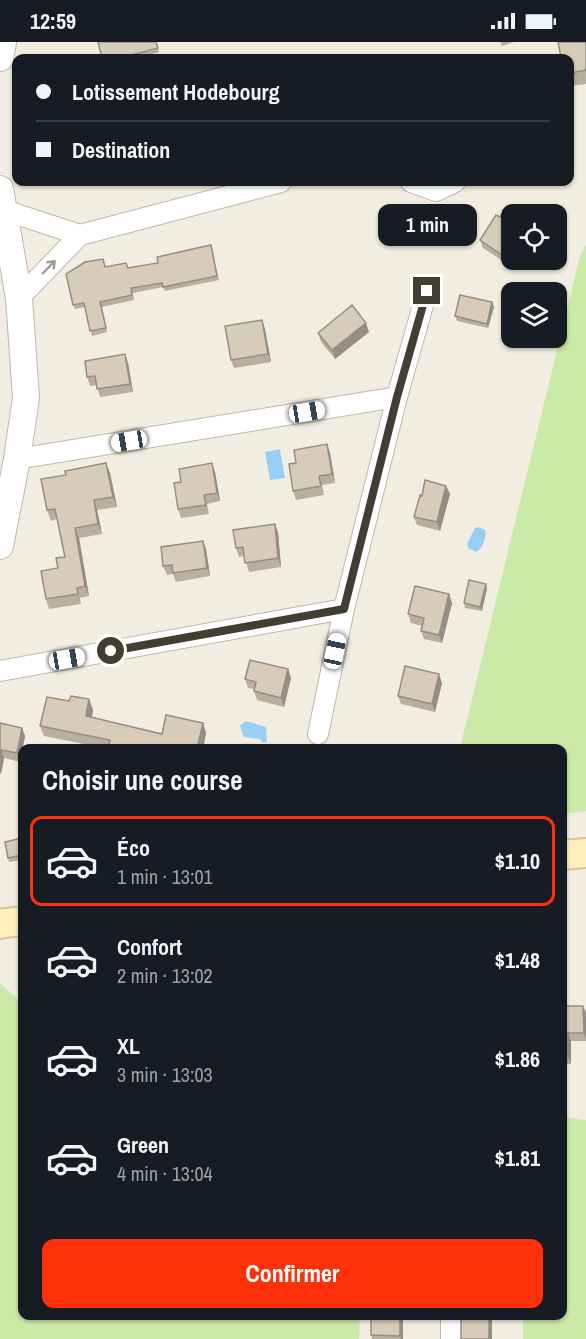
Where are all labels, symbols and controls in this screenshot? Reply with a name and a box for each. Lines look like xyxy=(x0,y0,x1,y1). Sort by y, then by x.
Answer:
text: 12:59 xyxy=(30,6,76,36)
text: Lotissement Hodebourg xyxy=(72,77,279,107)
text: Destination xyxy=(72,135,170,165)
callout: 1 min xyxy=(378,204,476,246)
map controls xyxy=(501,204,567,348)
button: locate xyxy=(501,204,567,270)
text: 1 min xyxy=(406,211,449,238)
one-way arrow xyxy=(42,259,57,274)
route end xyxy=(413,277,440,304)
button: layers xyxy=(501,282,567,348)
car xyxy=(288,400,326,424)
car xyxy=(110,429,148,453)
car xyxy=(322,632,348,670)
route start xyxy=(97,637,124,664)
car xyxy=(48,647,86,671)
text: Choisir une course xyxy=(42,762,243,798)
text: Éco xyxy=(117,833,150,863)
icon: car xyxy=(45,834,99,888)
text: $1.10 xyxy=(495,846,540,876)
text: 1 min · 13:01 xyxy=(117,863,213,890)
text: Confort xyxy=(117,932,182,962)
icon: car xyxy=(45,933,99,987)
text: $1.48 xyxy=(495,945,540,975)
text: 2 min · 13:02 xyxy=(117,962,213,989)
text: XL xyxy=(117,1031,140,1061)
icon: car xyxy=(45,1032,99,1086)
text: $1.86 xyxy=(495,1044,540,1074)
text: 3 min · 13:03 xyxy=(117,1061,213,1088)
text: Green xyxy=(117,1130,169,1160)
icon: car xyxy=(45,1131,99,1185)
text: $1.81 xyxy=(495,1143,540,1173)
text: 4 min · 13:04 xyxy=(117,1160,213,1187)
button: Confirmer xyxy=(42,1239,543,1308)

